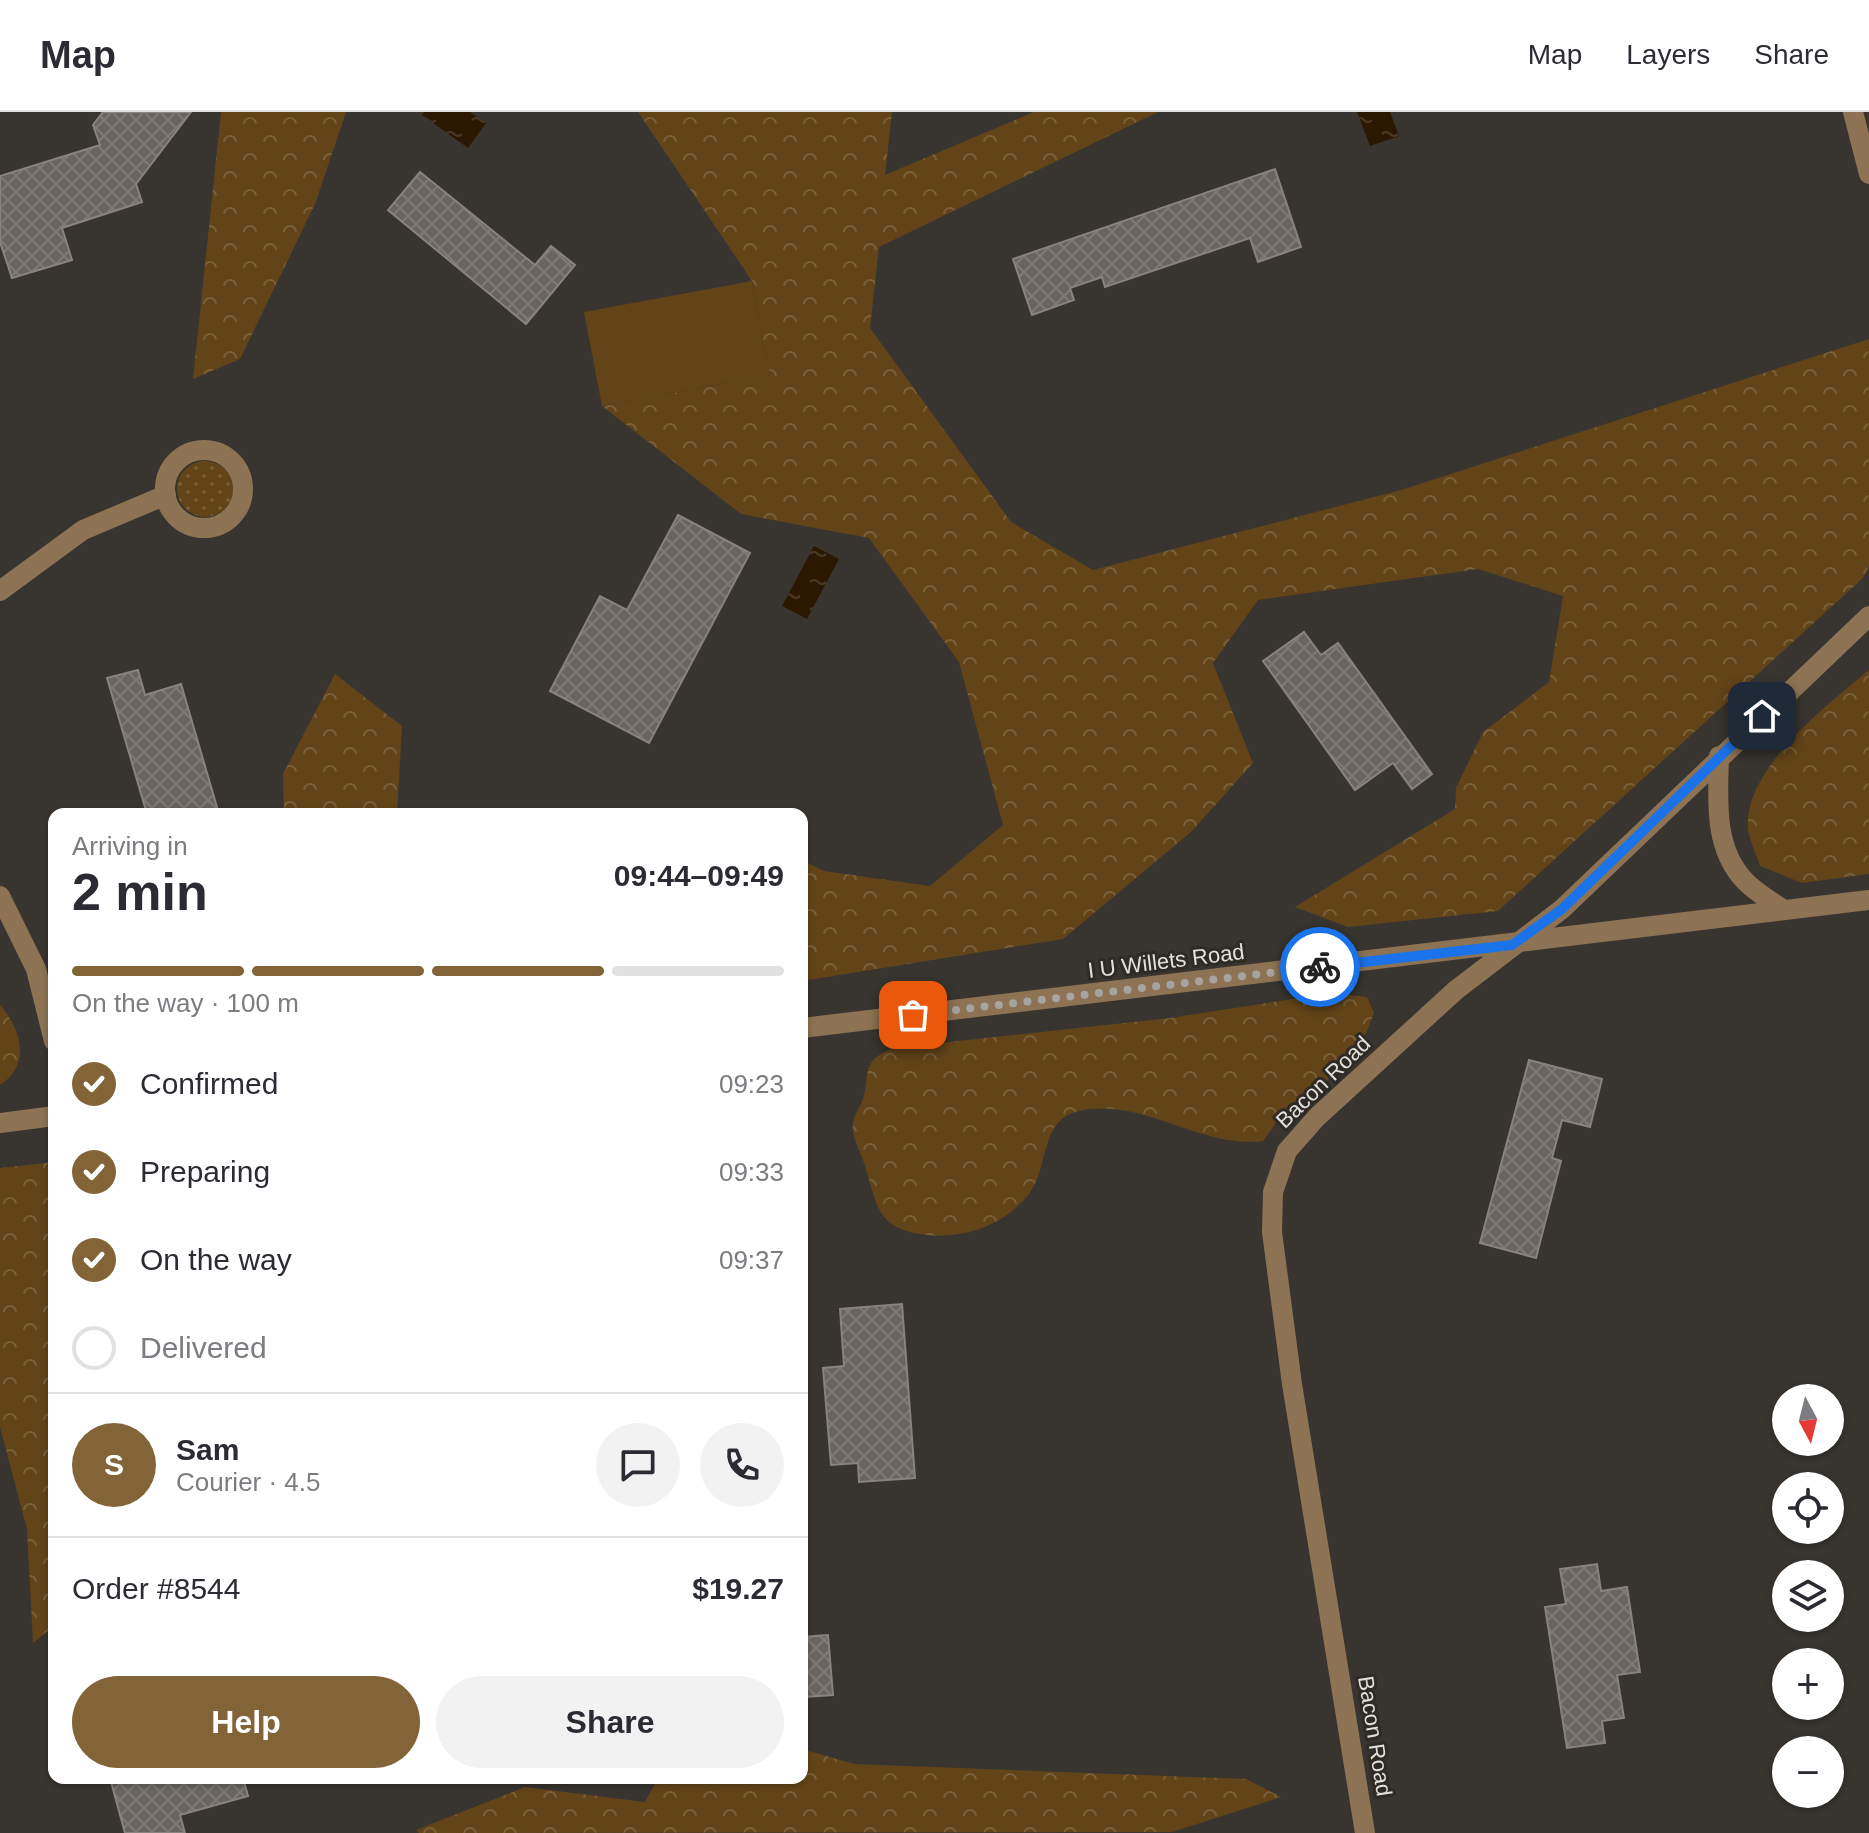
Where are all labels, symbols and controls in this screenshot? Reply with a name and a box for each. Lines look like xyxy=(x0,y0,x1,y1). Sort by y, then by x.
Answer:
text: Map xyxy=(40,34,116,76)
text: Map xyxy=(1528,39,1582,70)
text: Layers xyxy=(1626,39,1710,70)
text: Share xyxy=(1754,39,1829,70)
pin xyxy=(1728,682,1796,750)
icon: home xyxy=(1740,694,1784,738)
text: Arriving in xyxy=(72,831,188,861)
text: 09:44–09:49 xyxy=(614,859,784,892)
text: 2 min xyxy=(72,863,208,921)
courier xyxy=(1280,927,1360,1007)
street label: I U Willets Road xyxy=(1086,939,1246,983)
icon: bike xyxy=(1298,945,1342,989)
pin xyxy=(879,981,947,1049)
text: On the way · 100 m xyxy=(72,988,299,1018)
icon: bag xyxy=(891,993,935,1037)
street label: Bacon Road xyxy=(1271,1031,1375,1133)
icon: check xyxy=(72,1062,116,1106)
text: Confirmed xyxy=(140,1067,278,1100)
text: 09:23 xyxy=(719,1069,784,1099)
icon: check xyxy=(72,1150,116,1194)
text: Preparing xyxy=(140,1155,270,1188)
text: 09:33 xyxy=(719,1157,784,1187)
icon: check xyxy=(72,1238,116,1282)
text: On the way xyxy=(140,1243,292,1276)
text: 09:37 xyxy=(719,1245,784,1275)
text: Delivered xyxy=(140,1331,267,1364)
north arrow xyxy=(1772,1384,1844,1456)
map controls xyxy=(1772,1384,1844,1808)
button: chat xyxy=(596,1423,680,1507)
button: phone xyxy=(700,1423,784,1507)
text: Sam xyxy=(176,1433,239,1466)
text: S xyxy=(104,1448,124,1481)
text: Courier · 4.5 xyxy=(176,1467,321,1497)
button: locate xyxy=(1772,1472,1844,1544)
button: layers xyxy=(1772,1560,1844,1632)
text: Order #8544 xyxy=(72,1572,240,1605)
text: $19.27 xyxy=(692,1572,784,1605)
button: + xyxy=(1772,1648,1844,1720)
street label: Bacon Road xyxy=(1353,1674,1397,1798)
button: Help xyxy=(72,1676,420,1768)
button: Share xyxy=(436,1676,784,1768)
button: − xyxy=(1772,1736,1844,1808)

